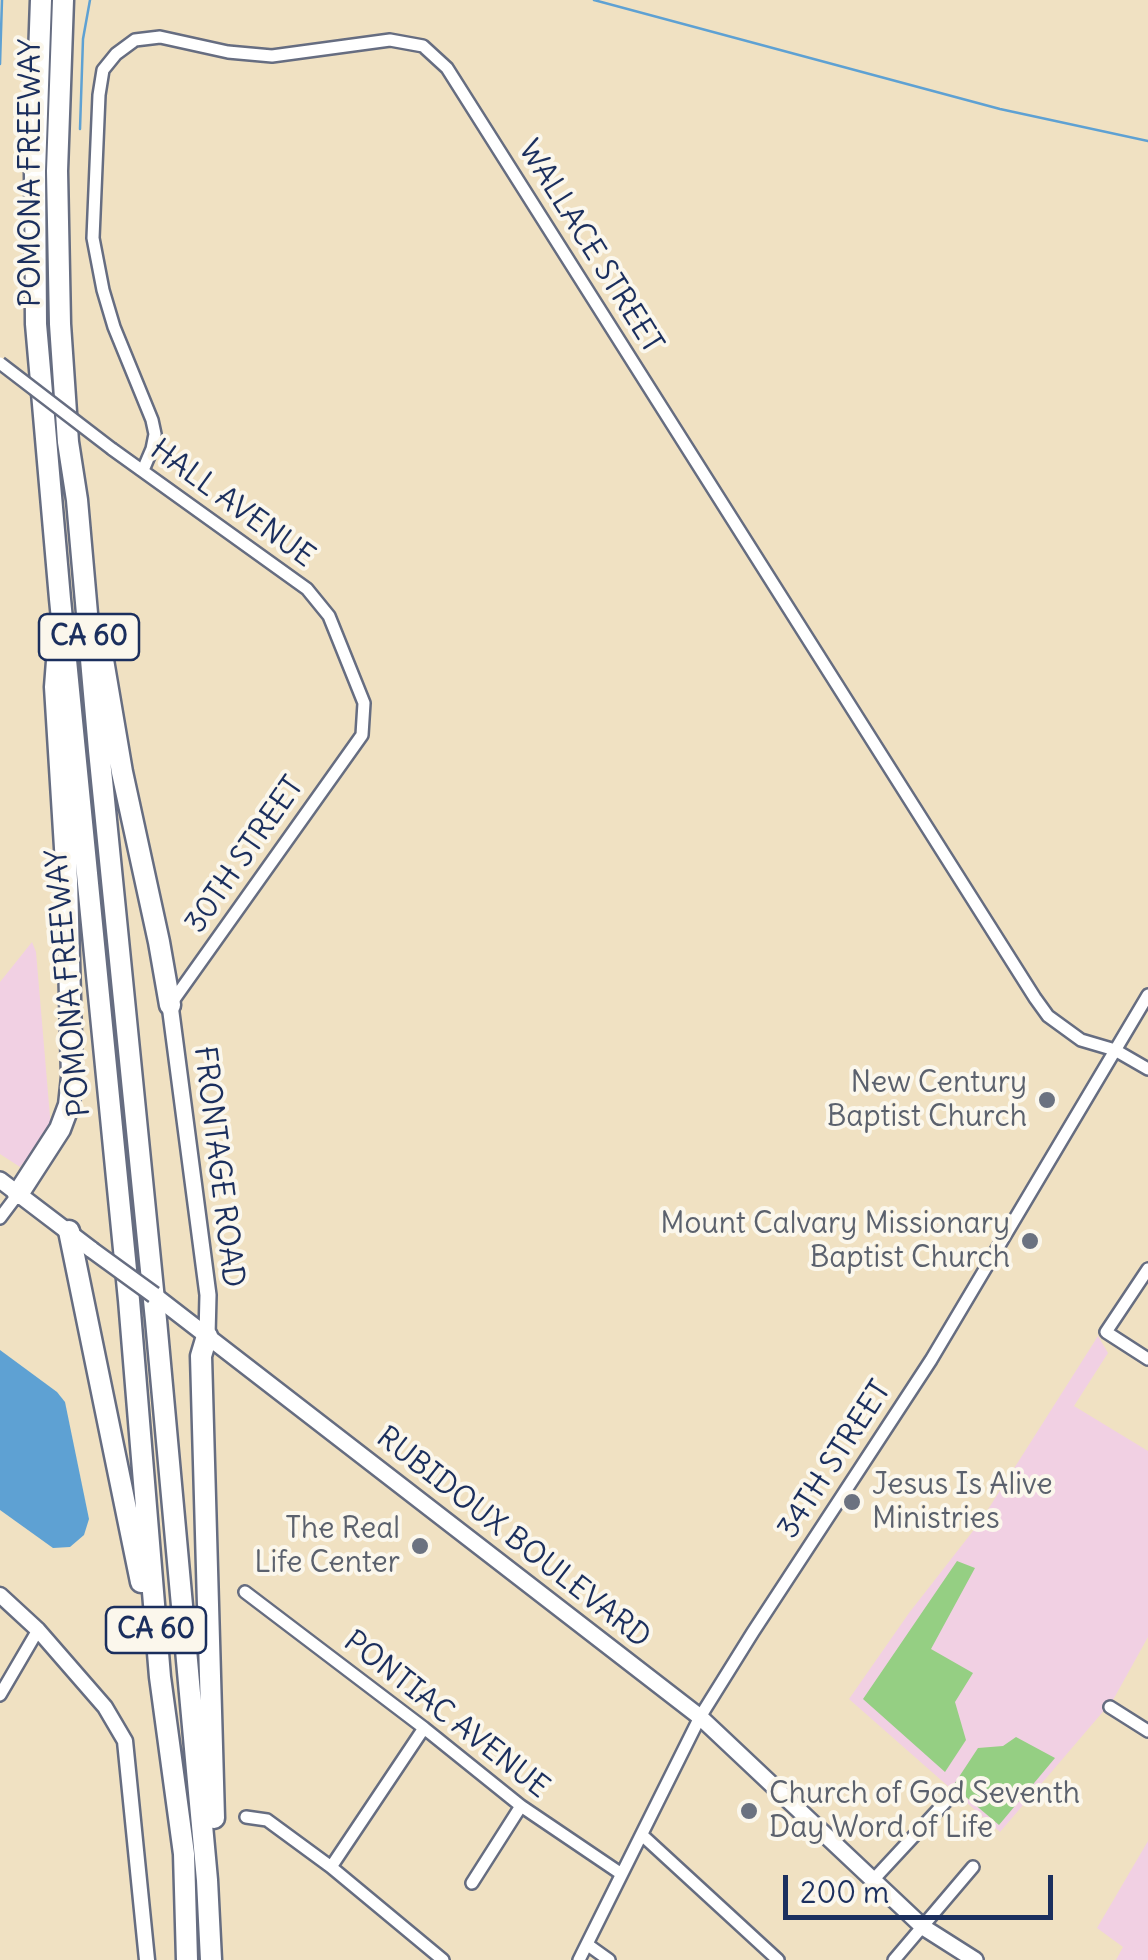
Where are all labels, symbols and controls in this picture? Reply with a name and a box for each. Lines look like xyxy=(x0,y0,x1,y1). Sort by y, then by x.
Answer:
street label: POMONA FREEWAY xyxy=(13,39,49,307)
street label: WALLACE STREET xyxy=(510,134,670,360)
street label: HALL AVENUE xyxy=(143,432,321,576)
road number: CA 60 xyxy=(39,614,139,660)
street label: 30TH STREET xyxy=(178,770,312,940)
street label: POMONA FREEWAY xyxy=(39,848,99,1118)
street label: FRONTAGE ROAD xyxy=(185,1044,251,1290)
place label: New Century Baptist Church xyxy=(827,1065,1027,1136)
marker: New Century Baptist Church xyxy=(1036,1089,1058,1111)
place label: Mount Calvary Missionary Baptist Church xyxy=(660,1206,1010,1276)
marker: Mount Calvary Missionary Baptist Church xyxy=(1019,1230,1041,1252)
street label: 34TH STREET xyxy=(771,1375,899,1545)
street label: RUBIDOUX BOULEVARD xyxy=(369,1420,657,1656)
place label: Jesus Is Alive Ministries xyxy=(872,1467,1053,1538)
marker: Jesus Is Alive Ministries xyxy=(841,1491,863,1513)
place label: The Real Life Center xyxy=(254,1511,400,1582)
marker: The Real Life Center xyxy=(409,1535,431,1557)
road number: CA 60 xyxy=(106,1607,206,1653)
street label: PONTIAC AVENUE xyxy=(336,1624,556,1806)
place label: Church of God Seventh Day Word of Life xyxy=(769,1776,1080,1846)
marker: Church of God Seventh Day Word of Life xyxy=(738,1800,760,1822)
scale bar xyxy=(788,1855,1058,1917)
text: 200 m xyxy=(800,1873,889,1911)

